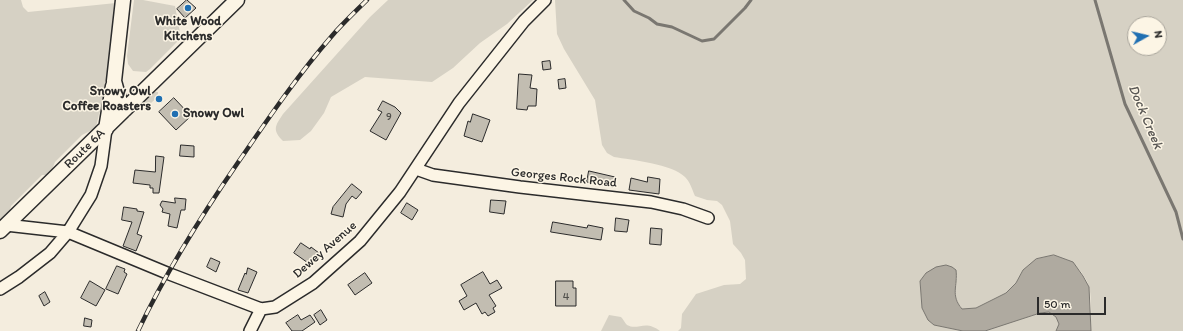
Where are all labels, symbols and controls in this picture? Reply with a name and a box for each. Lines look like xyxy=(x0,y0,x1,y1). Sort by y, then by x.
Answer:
marker: White Wood Kitchens xyxy=(183,3,193,13)
place label: White Wood Kitchens xyxy=(155,14,221,45)
north arrow xyxy=(1127,16,1167,56)
text: N xyxy=(1151,30,1165,39)
water label: Dock Creek xyxy=(1124,82,1166,152)
place label: Snowy Owl Coffee Roasters xyxy=(62,84,151,115)
marker: Snowy Owl Coffee Roasters xyxy=(154,94,164,104)
place label: Snowy Owl xyxy=(183,106,244,122)
marker: Snowy Owl xyxy=(170,109,180,119)
house number: 9 xyxy=(386,110,392,124)
street label: Route 6A xyxy=(61,126,109,172)
street label: Georges Rock Road xyxy=(510,165,618,191)
street label: Dewey Avenue xyxy=(290,218,360,282)
scale bar xyxy=(1039,289,1108,315)
house number: 4 xyxy=(563,290,569,304)
text: 50 m xyxy=(1044,297,1070,311)

